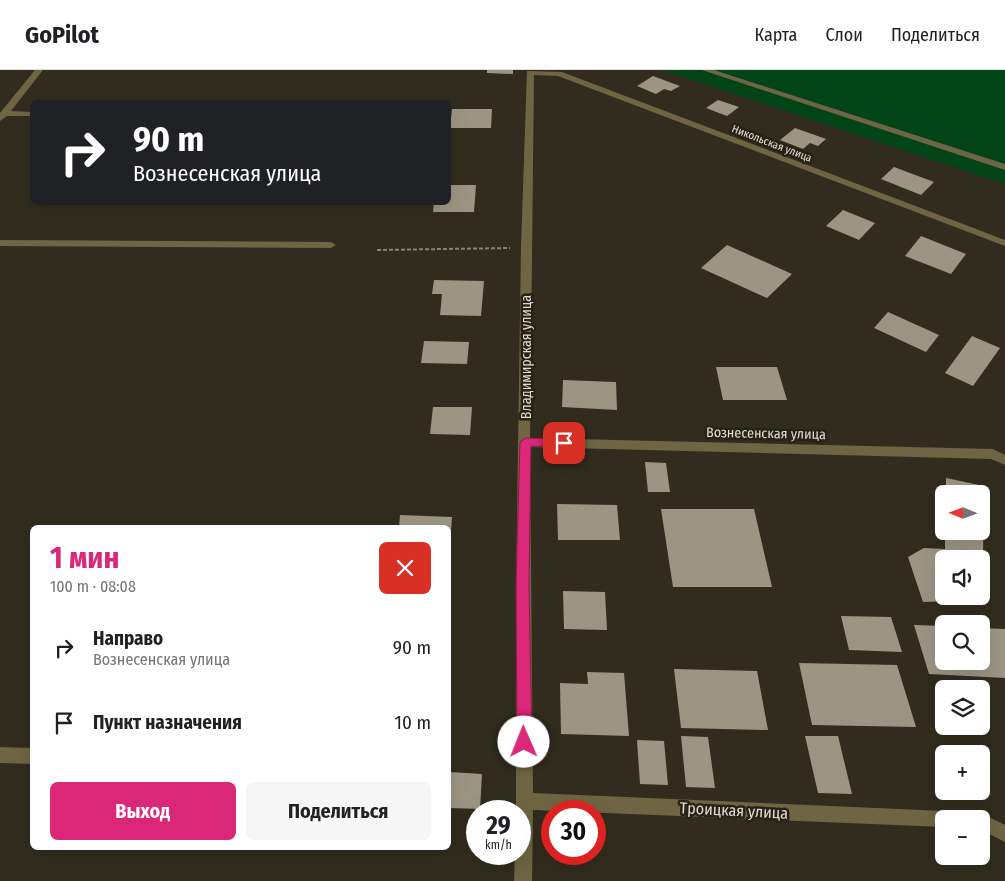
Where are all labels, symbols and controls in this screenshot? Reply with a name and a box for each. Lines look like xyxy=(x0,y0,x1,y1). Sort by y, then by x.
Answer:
text: GoPilot xyxy=(25,21,99,49)
text: Карта xyxy=(754,24,797,46)
text: Слои xyxy=(825,24,863,46)
text: Поделиться xyxy=(891,24,980,46)
text: 90 m xyxy=(133,118,204,160)
icon: right xyxy=(50,120,115,185)
street label: Никольская улица xyxy=(730,122,814,165)
text: Вознесенская улица xyxy=(133,160,321,187)
street label: Владимирская улица xyxy=(518,295,535,419)
pin xyxy=(543,422,585,464)
street label: Вознесенская улица xyxy=(706,424,826,443)
icon: arrive xyxy=(550,429,578,457)
north arrow xyxy=(935,485,990,540)
map controls xyxy=(935,485,990,865)
text: 1 мин xyxy=(50,540,119,576)
button: close xyxy=(379,542,431,594)
button: sound xyxy=(935,550,990,605)
text: 100 m · 08:08 xyxy=(50,577,136,596)
button: search xyxy=(935,615,990,670)
text: Направо xyxy=(93,627,163,650)
icon: right xyxy=(50,634,78,662)
text: 90 m xyxy=(393,636,431,659)
text: Вознесенская улица xyxy=(93,650,230,669)
button: layers xyxy=(935,680,990,735)
icon: arrive xyxy=(50,709,78,737)
text: Пункт назначения xyxy=(93,711,242,734)
text: 10 m xyxy=(395,711,431,734)
position arrow xyxy=(497,715,549,767)
button: + xyxy=(935,745,990,800)
button: Выход xyxy=(50,782,236,840)
button: Поделиться xyxy=(246,782,431,840)
street label: Троицкая улица xyxy=(679,798,789,823)
speed limit sign: 30 xyxy=(541,800,606,865)
button: − xyxy=(935,810,990,865)
text: 29 xyxy=(486,811,511,841)
text: km/h xyxy=(485,838,512,852)

